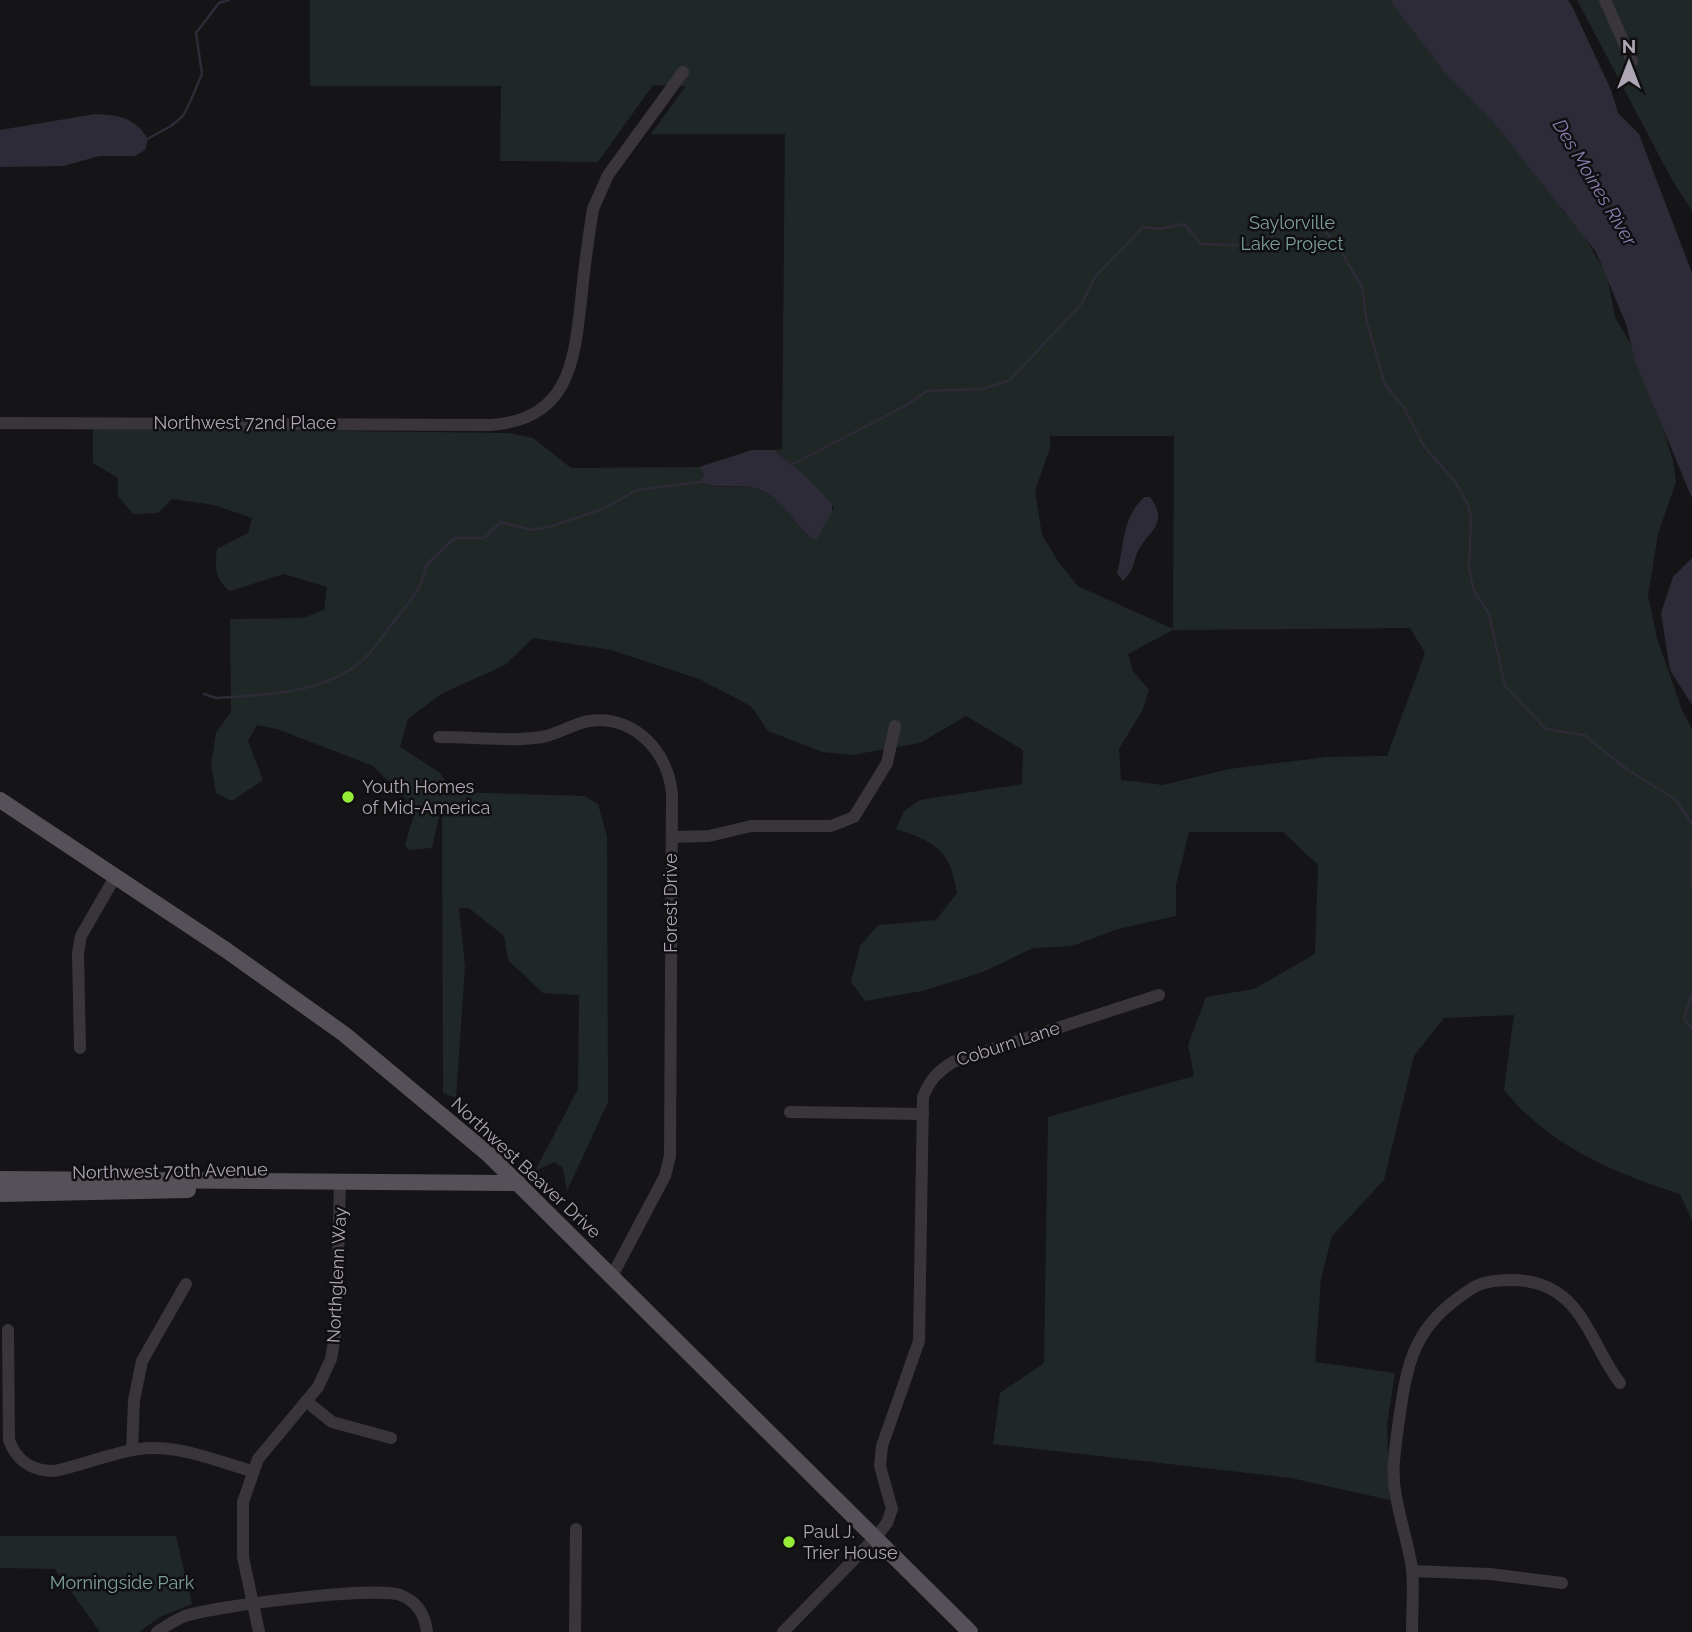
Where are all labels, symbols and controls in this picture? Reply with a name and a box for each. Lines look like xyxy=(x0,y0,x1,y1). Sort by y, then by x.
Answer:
north arrow xyxy=(1594,28,1664,98)
text: N xyxy=(1622,35,1636,57)
water label: Des Moines River xyxy=(1549,115,1642,251)
park label: Saylorville Lake Project xyxy=(1241,212,1343,254)
street label: Northwest 72nd Place xyxy=(154,412,337,433)
place label: Youth Homes of Mid-America xyxy=(362,776,490,818)
marker: Youth Homes of Mid-America xyxy=(340,789,356,805)
street label: Forest Drive xyxy=(660,853,681,953)
street label: Coburn Lane xyxy=(953,1017,1063,1070)
street label: Northwest Beaver Drive xyxy=(447,1093,606,1243)
street label: Northwest 70th Avenue xyxy=(72,1158,268,1183)
street label: Northglenn Way xyxy=(322,1206,351,1343)
place label: Paul J. Trier House xyxy=(803,1521,898,1563)
marker: Paul J. Trier House xyxy=(781,1534,797,1550)
park label: Morningside Park xyxy=(50,1572,195,1593)

